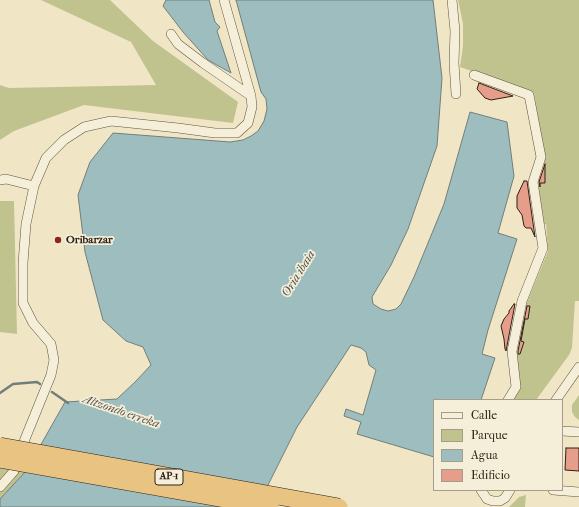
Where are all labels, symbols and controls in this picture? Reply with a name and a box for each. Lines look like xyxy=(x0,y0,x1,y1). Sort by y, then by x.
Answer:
place label: Oribarzar xyxy=(66,233,113,247)
marker: Oribarzar xyxy=(53,235,63,245)
water label: Oria ibaia xyxy=(279,248,319,300)
water label: Altzondo erreka xyxy=(81,392,161,432)
legend xyxy=(433,399,563,491)
text: Calle xyxy=(471,408,497,422)
text: Parque xyxy=(471,428,508,442)
text: Agua xyxy=(471,448,498,462)
text: Edificio xyxy=(471,468,510,482)
road number: AP-1 xyxy=(155,469,183,485)

